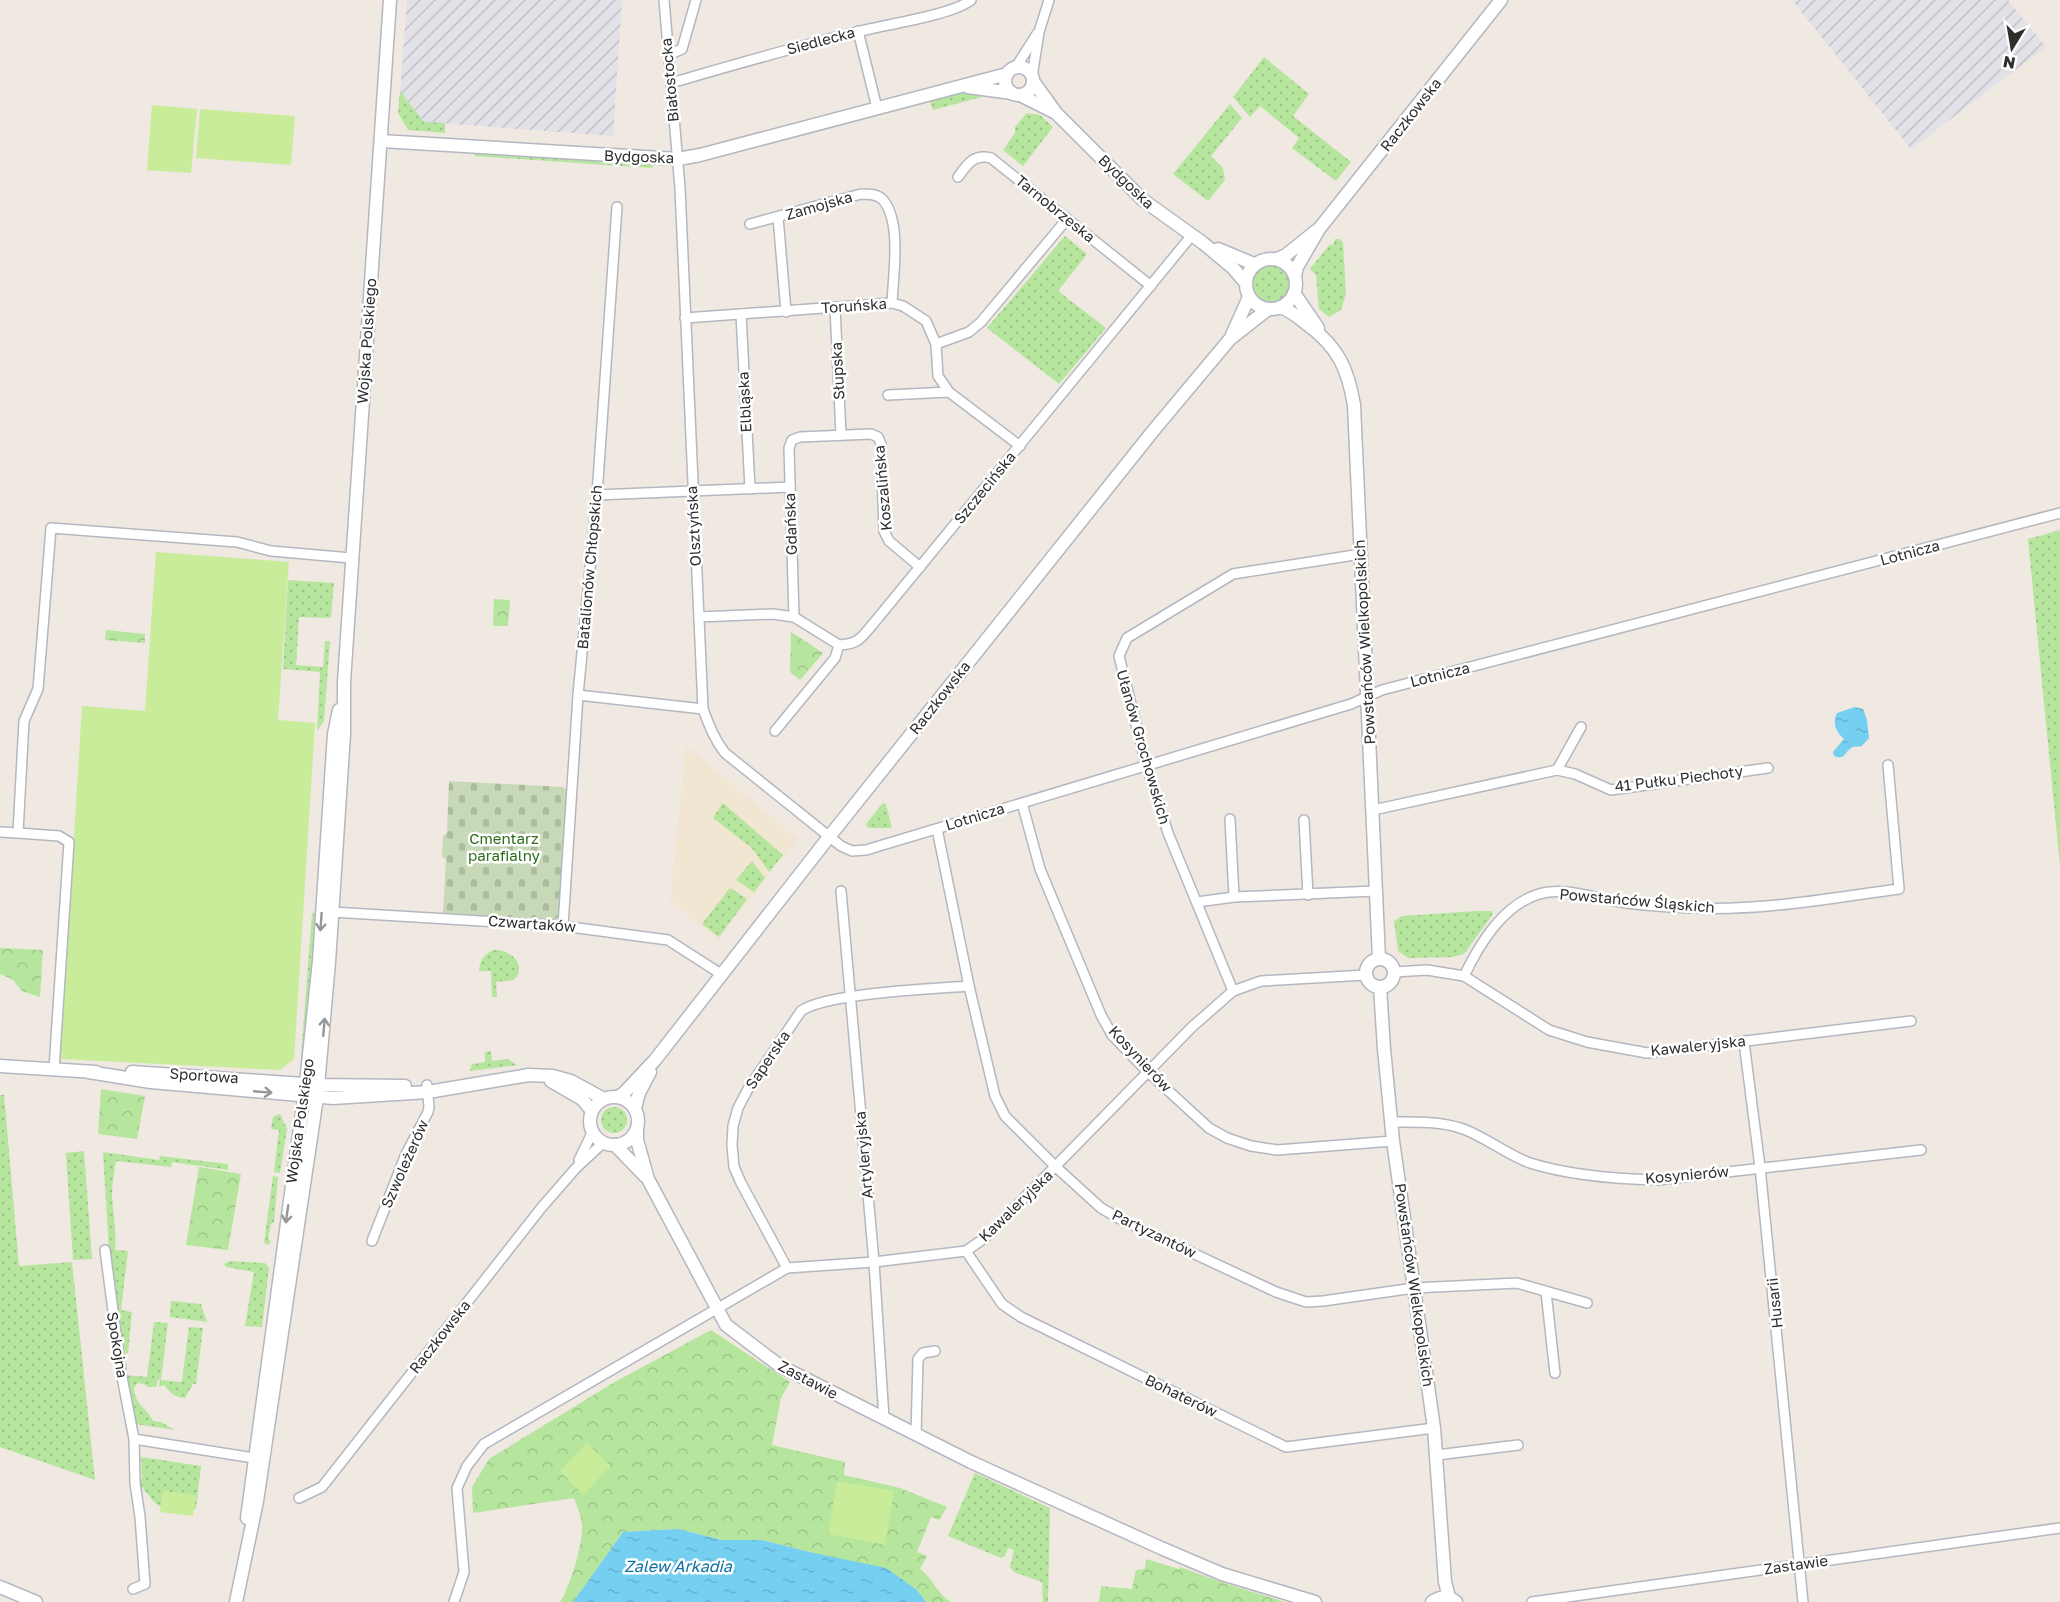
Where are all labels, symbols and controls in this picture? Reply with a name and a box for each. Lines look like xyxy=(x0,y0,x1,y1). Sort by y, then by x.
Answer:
north arrow xyxy=(1982,18,2042,78)
street label: Siedlecka xyxy=(785,22,857,58)
street label: Białostocka xyxy=(656,37,682,123)
text: N xyxy=(2001,52,2017,74)
street label: Raczkowska xyxy=(1376,74,1444,155)
street label: Bydgoska xyxy=(604,146,674,166)
street label: Bydgoska xyxy=(1095,150,1158,212)
street label: Tarnobrzeska xyxy=(1012,171,1099,246)
street label: Zamojska xyxy=(783,187,854,223)
street label: Wojska Polskiego xyxy=(353,277,379,404)
street label: Toruńska xyxy=(820,294,887,316)
street label: Słupska xyxy=(827,342,848,400)
street label: Elbląska xyxy=(733,371,755,433)
street label: Koszalińska xyxy=(869,445,895,532)
street label: Szczecińska xyxy=(950,448,1019,527)
street label: Batalionów Chłopskich xyxy=(573,484,605,650)
street label: Olsztyńska xyxy=(682,485,704,567)
street label: Gdańska xyxy=(780,493,800,555)
street label: Lotnicza xyxy=(1878,535,1942,569)
street label: Powstańców Wielkopolskich xyxy=(1350,539,1378,745)
street label: Raczkowska xyxy=(905,657,973,738)
street label: Lotnicza xyxy=(1408,658,1472,690)
street label: Ułanów Grochowskich xyxy=(1113,667,1175,826)
street label: 41 Pułku Piechoty xyxy=(1614,761,1745,795)
street label: Lotnicza xyxy=(943,799,1006,834)
park label: Cmentarz parafialny xyxy=(468,829,541,864)
street label: Powstańców Śląskich xyxy=(1559,884,1716,916)
street label: Czwartaków xyxy=(488,911,577,935)
one-way arrow xyxy=(315,912,326,932)
one-way arrow xyxy=(319,1017,330,1037)
street label: Kosynierów xyxy=(1105,1021,1176,1095)
street label: Saperska xyxy=(741,1027,793,1092)
street label: Kawaleryjska xyxy=(1649,1031,1746,1059)
street label: Wojska Polskiego xyxy=(281,1057,317,1185)
street label: Sportowa xyxy=(169,1064,239,1086)
one-way arrow xyxy=(253,1087,273,1098)
street label: Artyleryjska xyxy=(850,1111,876,1200)
street label: Szwoleżerów xyxy=(377,1117,432,1210)
street label: Kosynierów xyxy=(1644,1161,1730,1187)
street label: Kawaleryjska xyxy=(975,1166,1056,1245)
street label: Powstańców Wielkopolskich xyxy=(1392,1182,1438,1388)
one-way arrow xyxy=(282,1204,293,1223)
street label: Partyzantów xyxy=(1110,1205,1199,1261)
street label: Husarii xyxy=(1762,1277,1786,1329)
street label: Raczkowska xyxy=(405,1296,473,1377)
street label: Spokojna xyxy=(104,1310,132,1379)
street label: Zastawie xyxy=(776,1356,841,1402)
street label: Bohaterów xyxy=(1142,1370,1220,1420)
street label: Zastawie xyxy=(1763,1551,1829,1577)
water label: Zalew Arkadia xyxy=(624,1556,733,1576)

